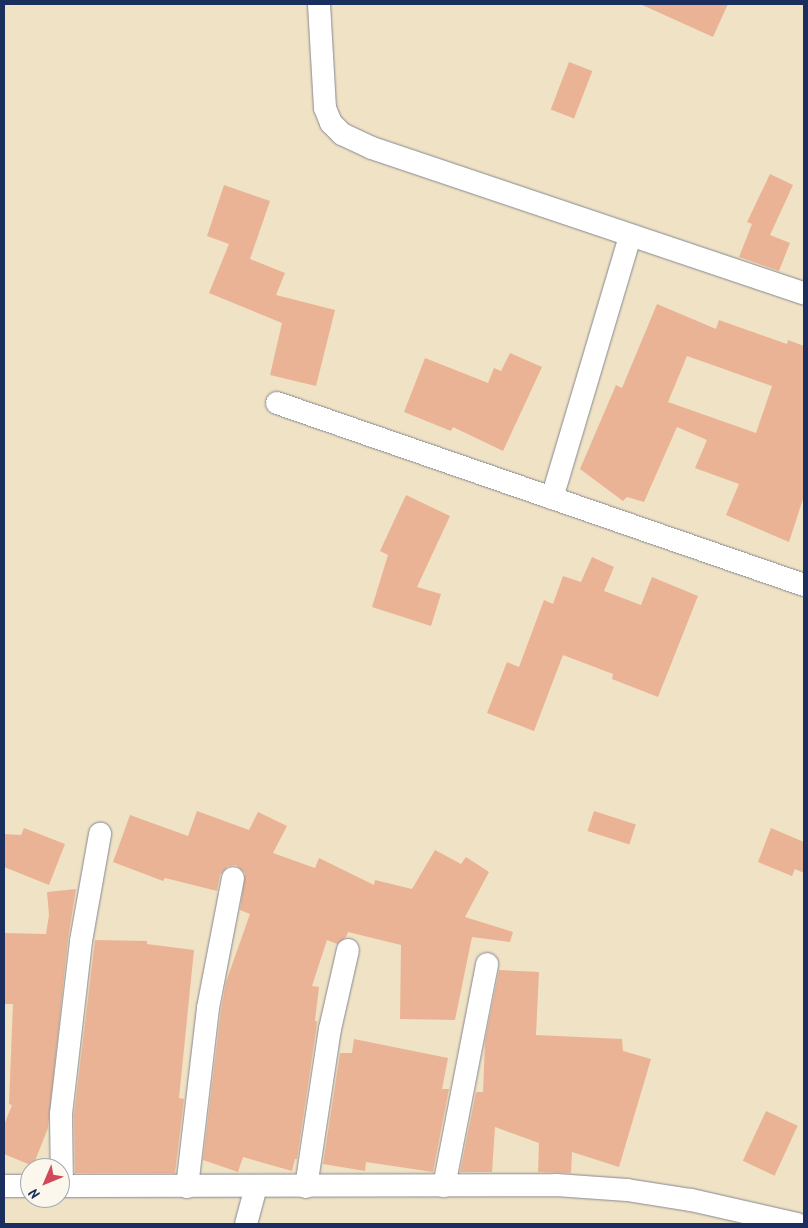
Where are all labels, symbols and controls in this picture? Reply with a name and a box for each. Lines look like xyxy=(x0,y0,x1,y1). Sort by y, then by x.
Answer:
north arrow xyxy=(20,1158,70,1208)
text: N xyxy=(24,1182,46,1204)

